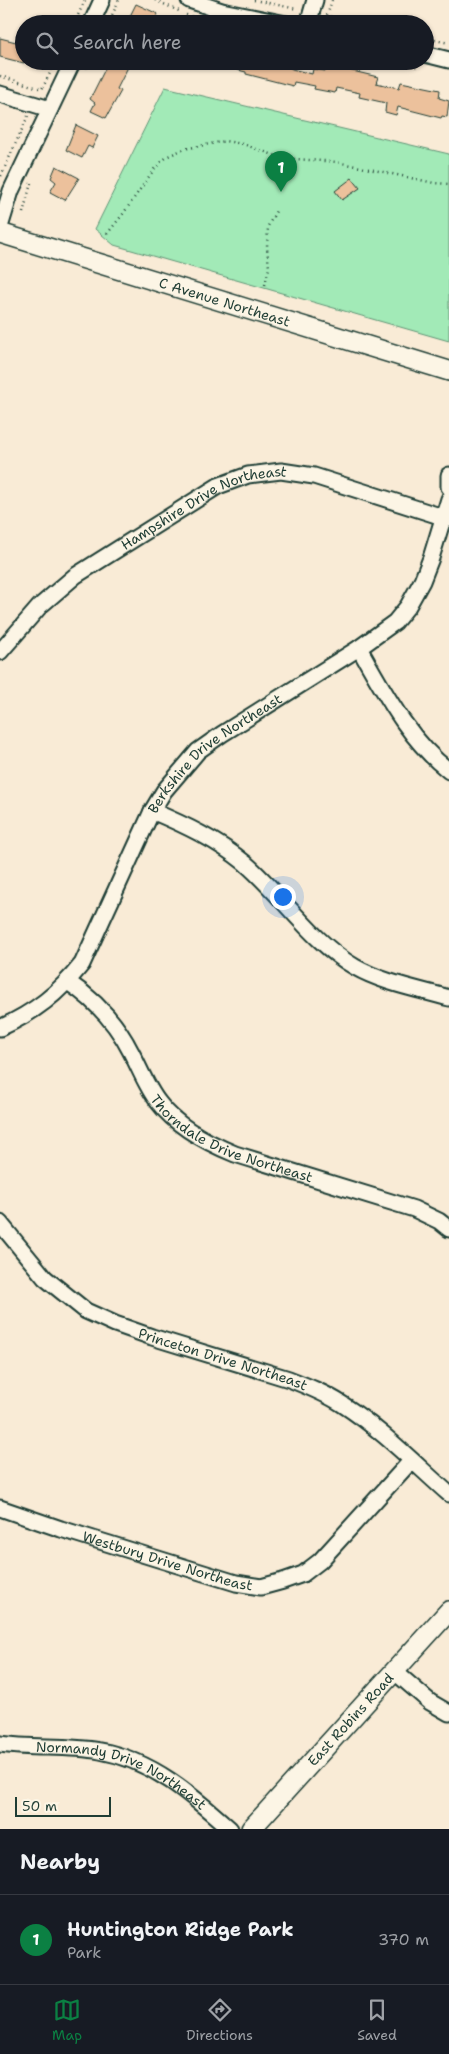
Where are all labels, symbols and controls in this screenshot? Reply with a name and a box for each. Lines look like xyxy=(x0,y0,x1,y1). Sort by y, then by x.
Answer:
search box xyxy=(15,15,434,70)
icon: search xyxy=(33,29,61,57)
text: Search here xyxy=(73,30,182,55)
pin: 1 xyxy=(265,151,297,192)
street label: C Avenue Northeast xyxy=(157,273,292,331)
street label: Hampshire Drive Northeast xyxy=(117,462,288,554)
street label: Berkshire Drive Northeast xyxy=(144,690,285,816)
your location xyxy=(270,884,296,910)
street label: Thorndale Drive Northeast xyxy=(147,1091,315,1186)
street label: Princeton Drive Northeast xyxy=(136,1324,310,1394)
street label: Westbury Drive Northeast xyxy=(80,1527,254,1595)
street label: East Robins Road xyxy=(304,1669,397,1770)
street label: Normandy Drive Northeast xyxy=(36,1738,210,1813)
scale bar xyxy=(15,1794,111,1817)
text: 50 m xyxy=(22,1797,57,1815)
text: Nearby xyxy=(20,1848,100,1876)
text: Huntington Ridge Park xyxy=(67,1917,294,1942)
text: 1 xyxy=(32,1929,40,1950)
text: 370 m xyxy=(378,1929,429,1950)
text: Park xyxy=(67,1942,101,1963)
tab: Map xyxy=(52,1996,82,2044)
tab: Directions xyxy=(186,1996,253,2044)
tab: Saved xyxy=(357,1996,397,2044)

